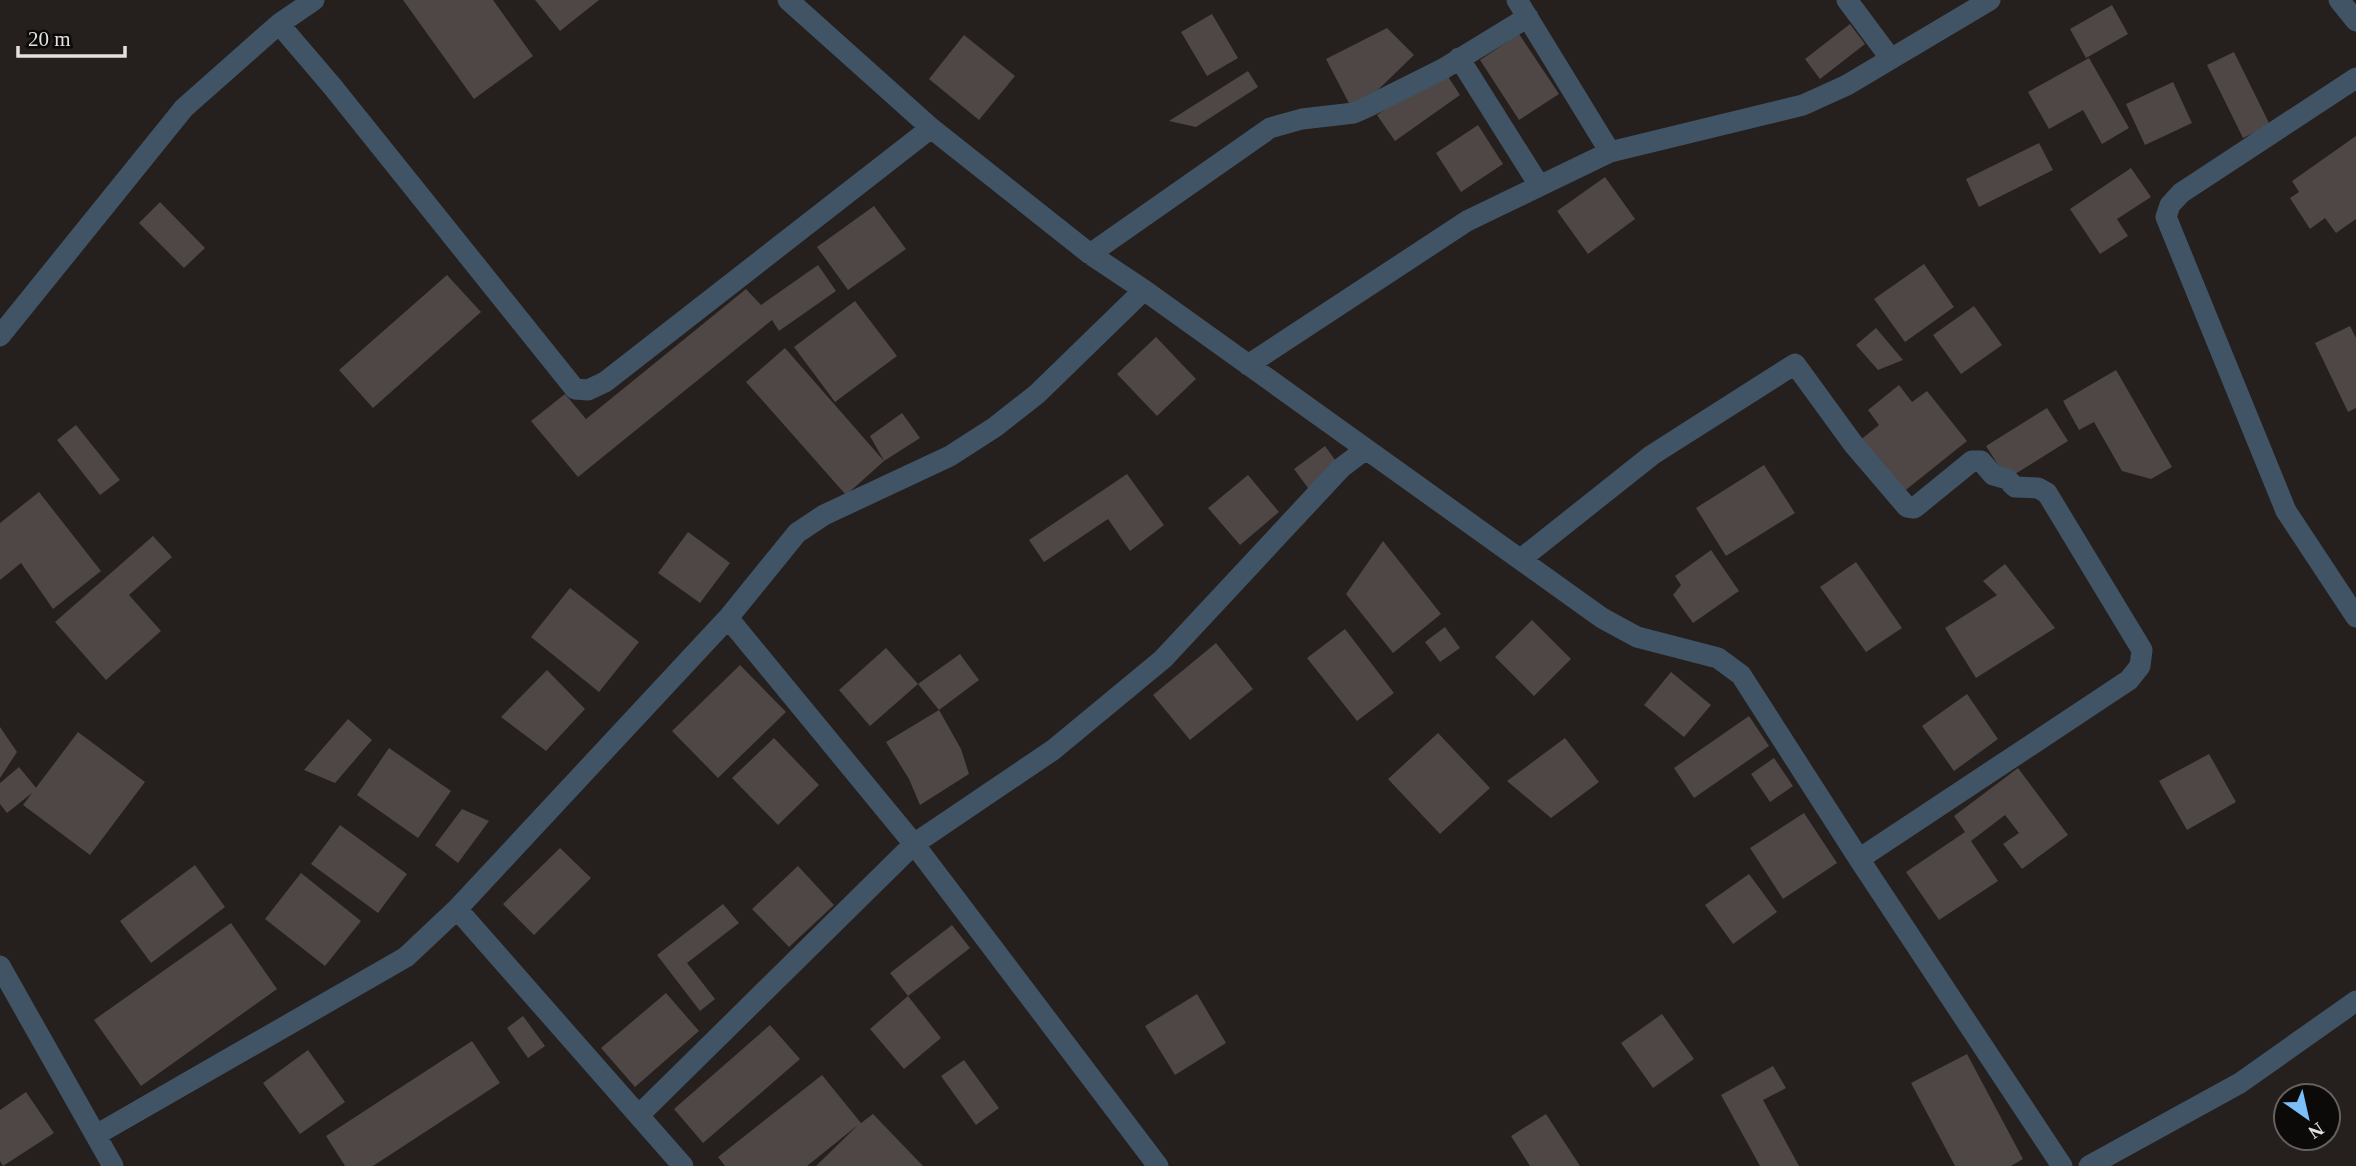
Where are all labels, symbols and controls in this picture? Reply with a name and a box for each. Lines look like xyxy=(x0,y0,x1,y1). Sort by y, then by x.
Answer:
scale bar xyxy=(18,14,124,58)
text: 20 m xyxy=(28,27,71,51)
north arrow xyxy=(2272,1082,2342,1152)
text: N xyxy=(2304,1118,2328,1143)

